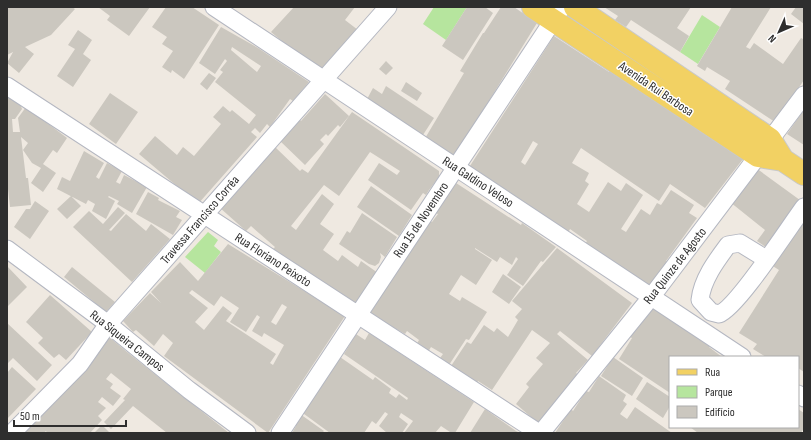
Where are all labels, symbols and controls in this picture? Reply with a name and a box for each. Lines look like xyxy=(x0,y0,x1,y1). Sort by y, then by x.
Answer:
north arrow xyxy=(759,12,799,52)
text: N xyxy=(766,32,779,45)
street label: Avenida Rui Barbosa xyxy=(615,58,697,120)
street label: Rua Galdino Veloso xyxy=(439,153,517,211)
street label: Travessa Francisco Corrêa xyxy=(157,172,243,268)
street label: Rua 15 de Novembro xyxy=(390,179,452,261)
street label: Rua Quinze de Agosto xyxy=(640,224,710,308)
street label: Rua Floriano Peixoto xyxy=(232,229,314,291)
street label: Rua Siqueira Campos xyxy=(86,307,168,375)
legend xyxy=(669,356,799,428)
text: Rua xyxy=(705,365,721,380)
text: Parque xyxy=(705,385,733,400)
scale bar xyxy=(14,402,126,428)
text: Edifício xyxy=(705,405,735,420)
text: 50 m xyxy=(20,409,40,424)

